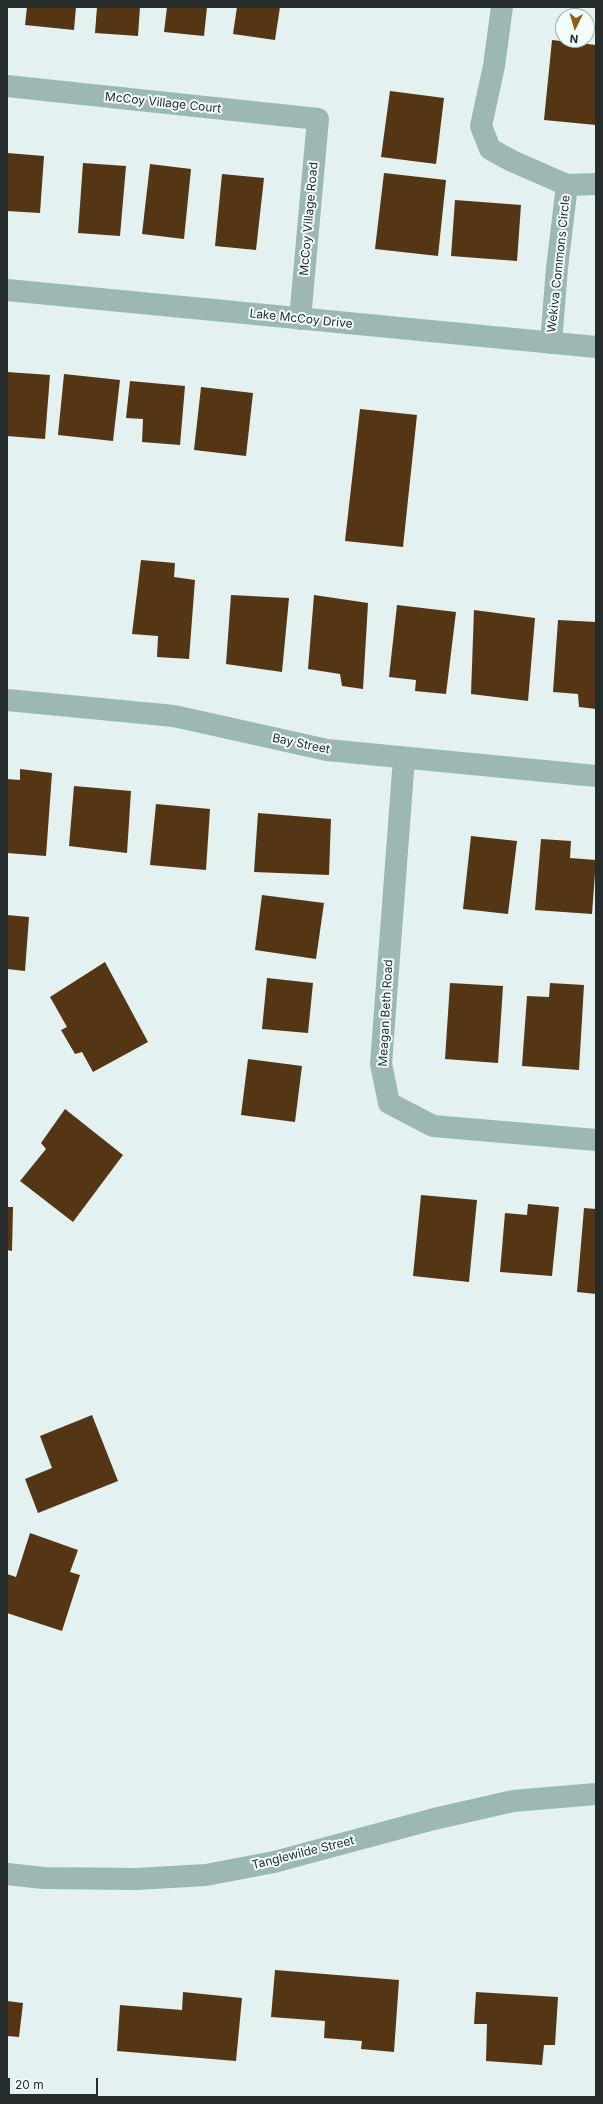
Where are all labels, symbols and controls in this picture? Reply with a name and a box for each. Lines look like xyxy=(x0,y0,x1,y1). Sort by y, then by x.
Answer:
north arrow xyxy=(555,8,595,48)
text: N xyxy=(569,32,579,46)
street label: McCoy Village Court xyxy=(104,90,222,116)
street label: McCoy Village Road xyxy=(297,162,321,276)
street label: Wekiva Commons Circle xyxy=(545,195,573,333)
street label: Lake McCoy Drive xyxy=(249,306,353,332)
street label: Bay Street xyxy=(271,731,331,757)
street label: Meagan Beth Road xyxy=(376,959,396,1067)
street label: Tanglewilde Street xyxy=(250,1833,356,1873)
scale bar xyxy=(10,2070,100,2096)
text: 20 m xyxy=(15,2077,44,2092)

